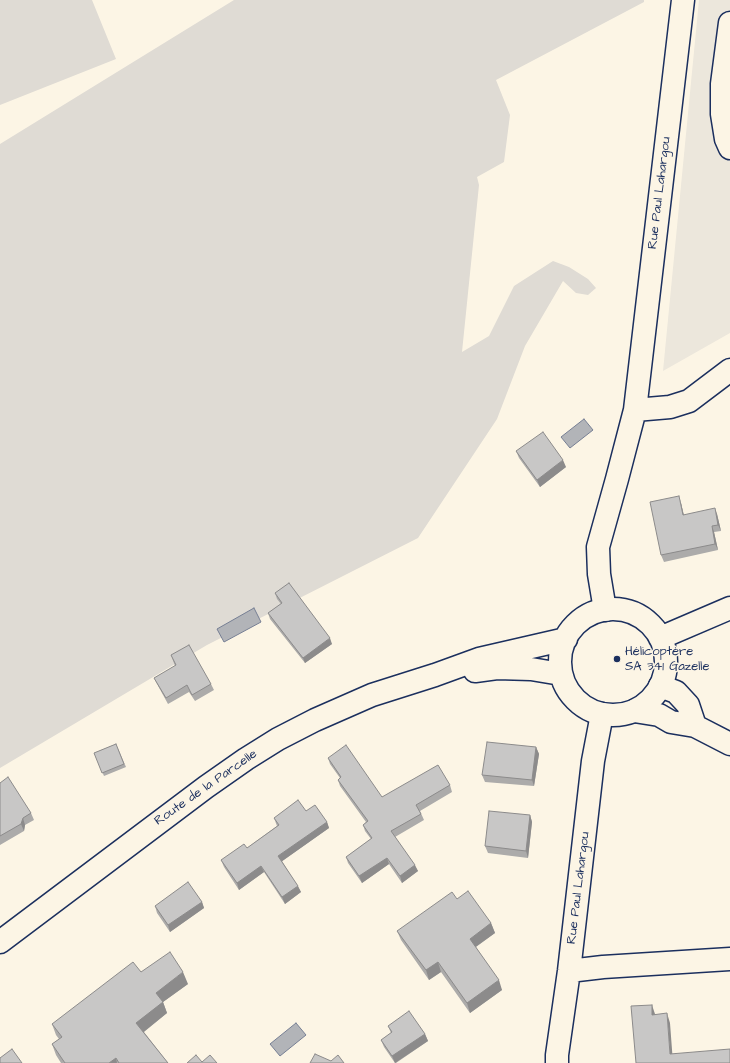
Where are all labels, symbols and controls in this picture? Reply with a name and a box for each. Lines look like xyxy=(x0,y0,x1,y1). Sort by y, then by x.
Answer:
street label: Rue Paul Lahargou xyxy=(645,136,675,250)
place label: Hélicoptère SA 341 Gazelle xyxy=(625,644,709,675)
marker: Hélicoptère SA 341 Gazelle xyxy=(612,654,622,664)
street label: Route de la Parcelle xyxy=(152,747,260,829)
street label: Rue Paul Lahargou xyxy=(564,831,594,945)

